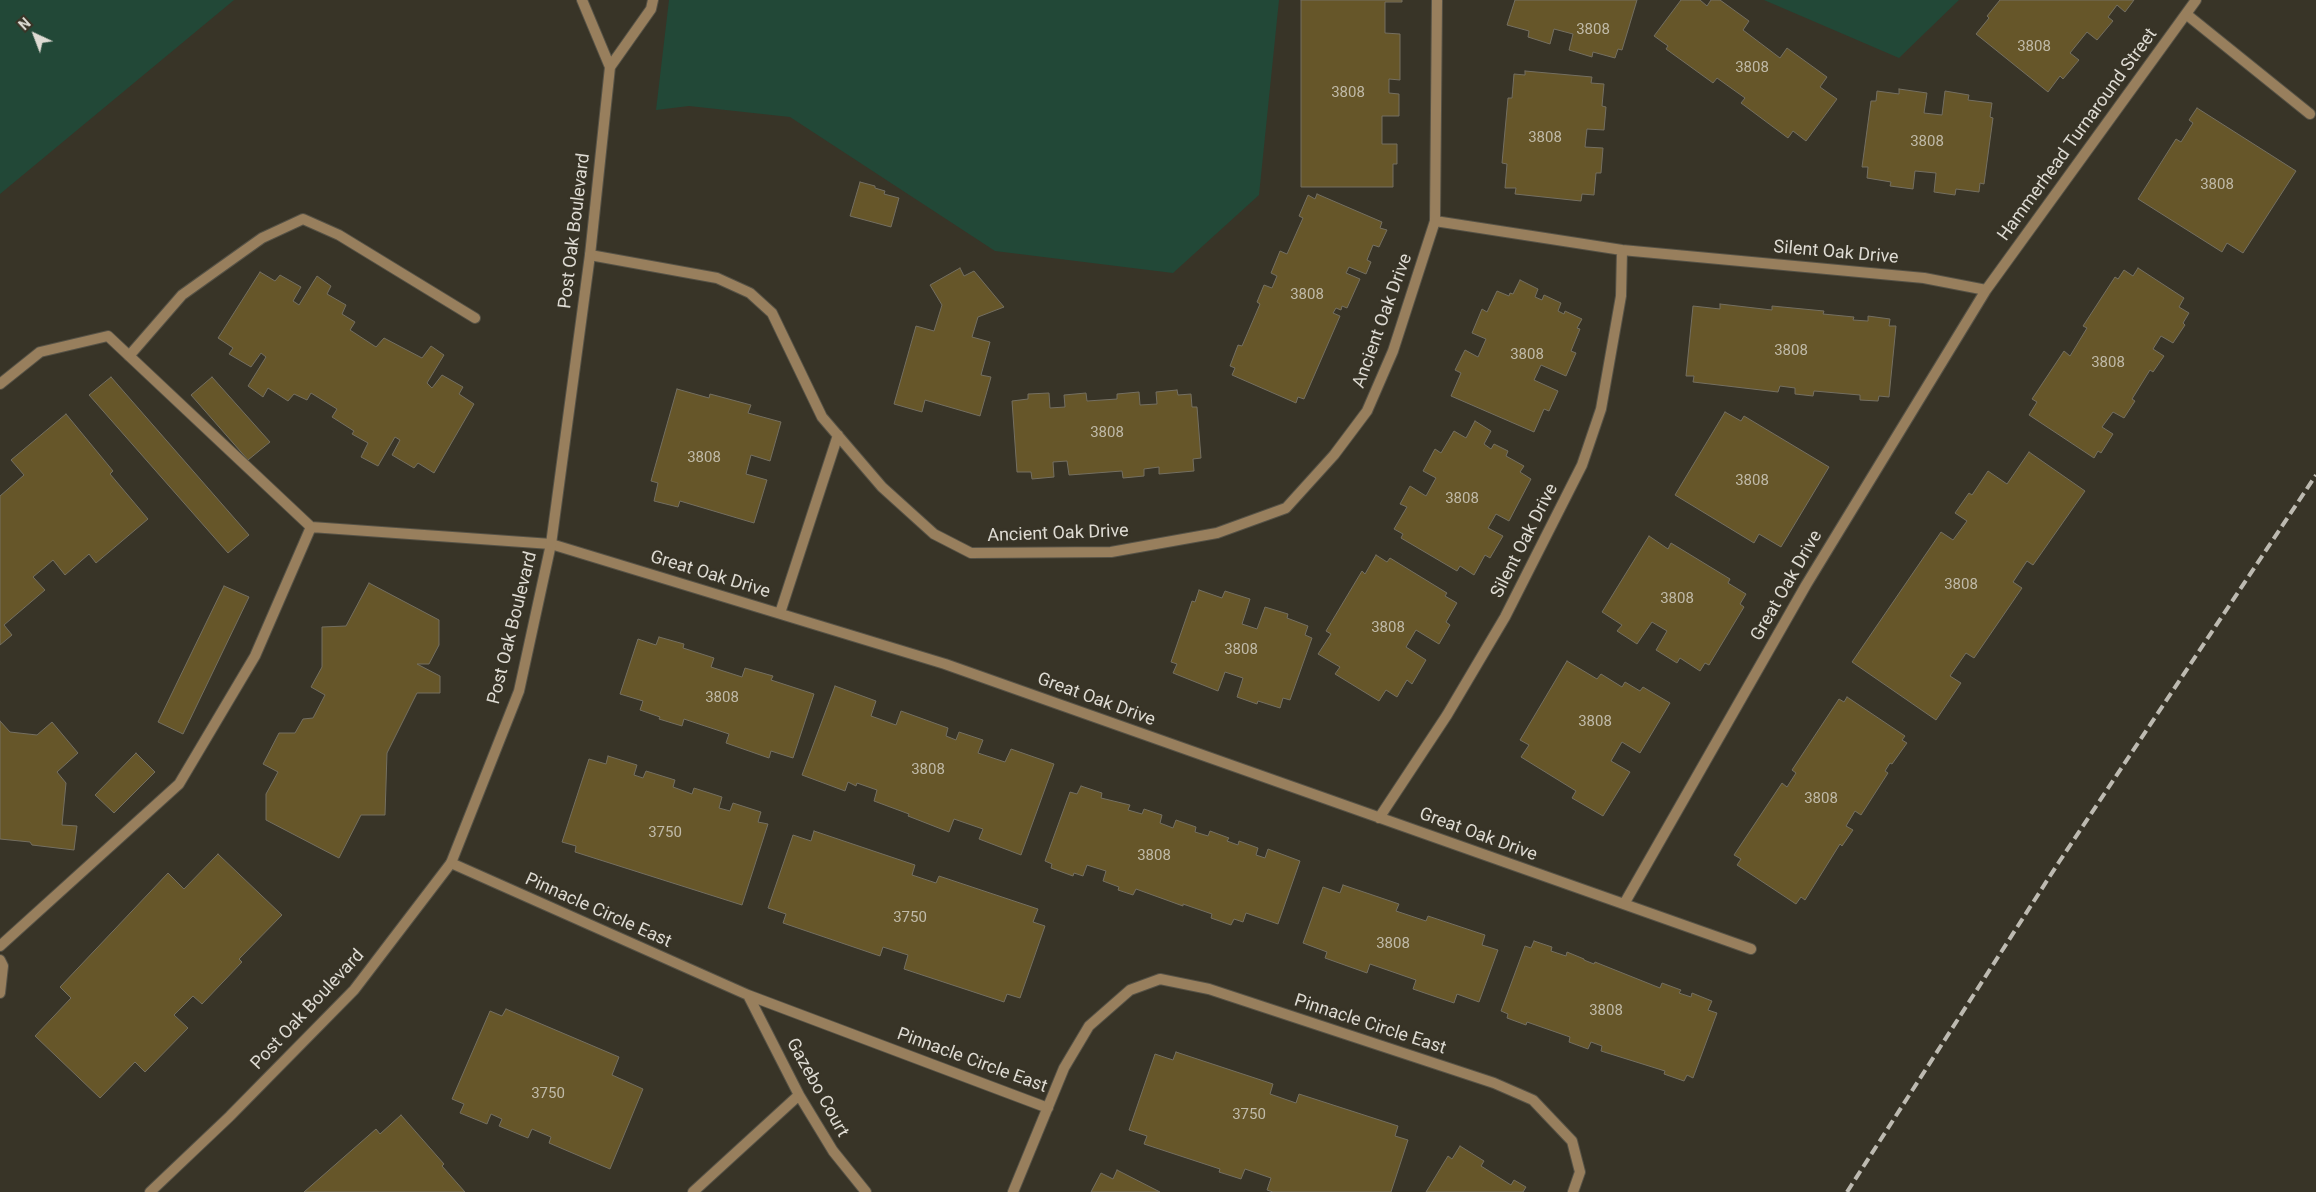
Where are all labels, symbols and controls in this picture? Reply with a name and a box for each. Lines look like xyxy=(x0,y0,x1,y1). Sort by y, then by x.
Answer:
north arrow xyxy=(10,10,60,60)
text: N xyxy=(16,15,34,33)
house number: 3808 xyxy=(1576,21,1610,39)
street label: Hammerhead Turnaround Street xyxy=(1994,24,2162,246)
house number: 3808 xyxy=(2017,38,2051,56)
house number: 3808 xyxy=(1735,59,1769,77)
house number: 3808 xyxy=(1331,84,1365,102)
house number: 3808 xyxy=(1528,129,1562,147)
house number: 3808 xyxy=(1910,133,1944,151)
street label: Post Oak Boulevard xyxy=(555,152,595,310)
house number: 3808 xyxy=(2200,176,2234,194)
street label: Silent Oak Drive xyxy=(1773,237,1899,269)
street label: Ancient Oak Drive xyxy=(1349,251,1417,391)
house number: 3808 xyxy=(1290,286,1324,304)
house number: 3808 xyxy=(1774,342,1808,360)
house number: 3808 xyxy=(1510,346,1544,364)
house number: 3808 xyxy=(2091,354,2125,372)
house number: 3808 xyxy=(1090,424,1124,442)
house number: 3808 xyxy=(687,449,721,467)
house number: 3808 xyxy=(1735,472,1769,490)
street label: Silent Oak Drive xyxy=(1487,480,1563,602)
house number: 3808 xyxy=(1445,490,1479,508)
street label: Ancient Oak Drive xyxy=(987,521,1129,547)
street label: Great Oak Drive xyxy=(1747,527,1827,645)
street label: Great Oak Drive xyxy=(648,547,772,603)
street label: Post Oak Boulevard xyxy=(484,549,542,707)
house number: 3808 xyxy=(1944,576,1978,594)
house number: 3808 xyxy=(1660,590,1694,608)
house number: 3808 xyxy=(1371,619,1405,637)
house number: 3808 xyxy=(1224,641,1258,659)
street label: Great Oak Drive xyxy=(1034,669,1158,731)
house number: 3808 xyxy=(705,689,739,707)
house number: 3808 xyxy=(1578,713,1612,731)
house number: 3808 xyxy=(911,761,945,779)
house number: 3808 xyxy=(1804,790,1838,808)
street label: Great Oak Drive xyxy=(1416,804,1540,866)
house number: 3750 xyxy=(648,824,682,842)
house number: 3808 xyxy=(1137,847,1171,865)
street label: Pinnacle Circle East xyxy=(521,869,675,953)
house number: 3750 xyxy=(893,909,927,927)
house number: 3808 xyxy=(1376,935,1410,953)
street label: Post Oak Boulevard xyxy=(247,945,369,1075)
street label: Pinnacle Circle East xyxy=(1291,990,1449,1060)
house number: 3808 xyxy=(1589,1002,1623,1020)
street label: Pinnacle Circle East xyxy=(894,1024,1050,1098)
street label: Gazebo Court xyxy=(781,1035,853,1141)
house number: 3750 xyxy=(531,1085,565,1103)
house number: 3750 xyxy=(1232,1106,1266,1124)

